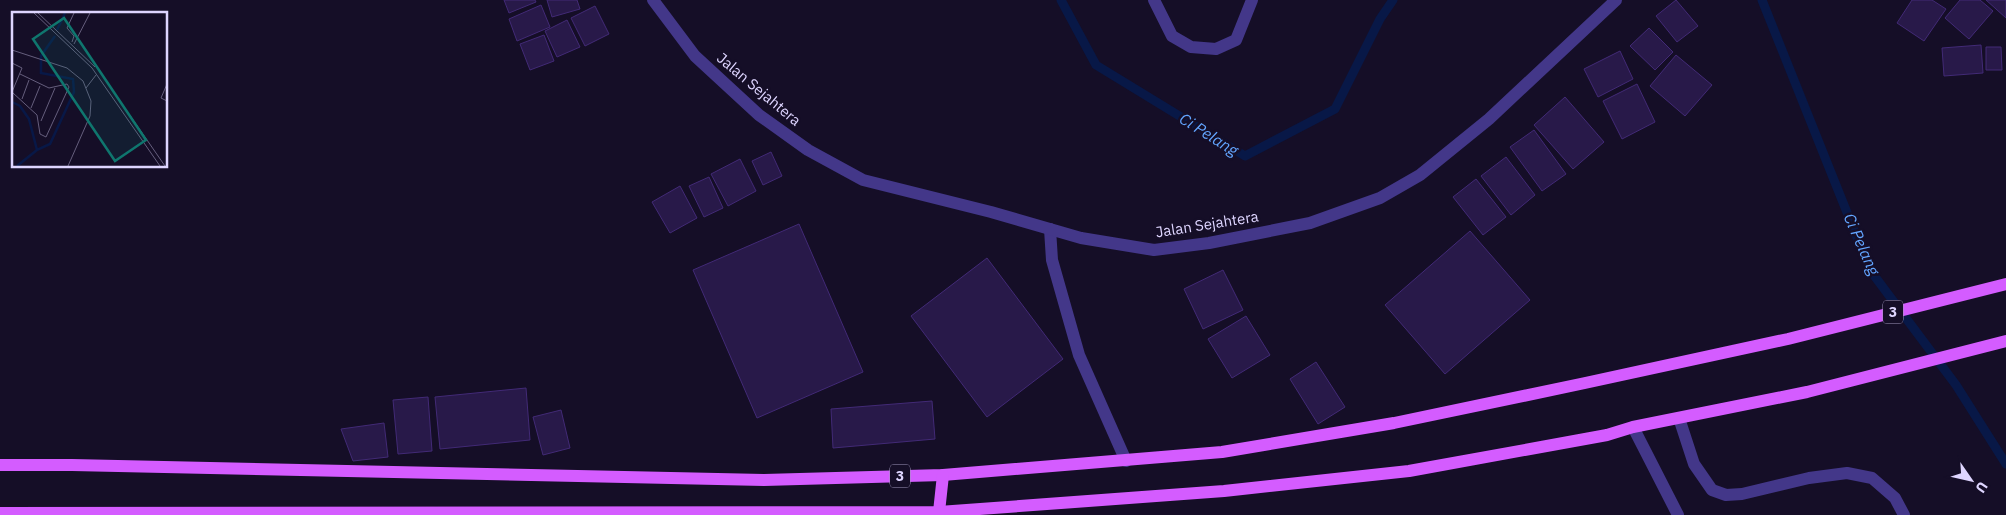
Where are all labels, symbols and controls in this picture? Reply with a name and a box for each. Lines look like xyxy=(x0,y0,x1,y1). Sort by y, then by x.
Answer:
inset map xyxy=(12,12,168,168)
street label: Jalan Sejahtera xyxy=(713,48,805,130)
water label: Ci Pelang xyxy=(1176,108,1243,160)
street label: Jalan Sejahtera xyxy=(1154,206,1260,242)
water label: Ci Pelang xyxy=(1840,210,1885,279)
road number: 3 xyxy=(1883,300,1903,324)
north arrow xyxy=(1946,455,1996,505)
road number: 3 xyxy=(890,464,910,488)
text: U xyxy=(1972,478,1992,496)

